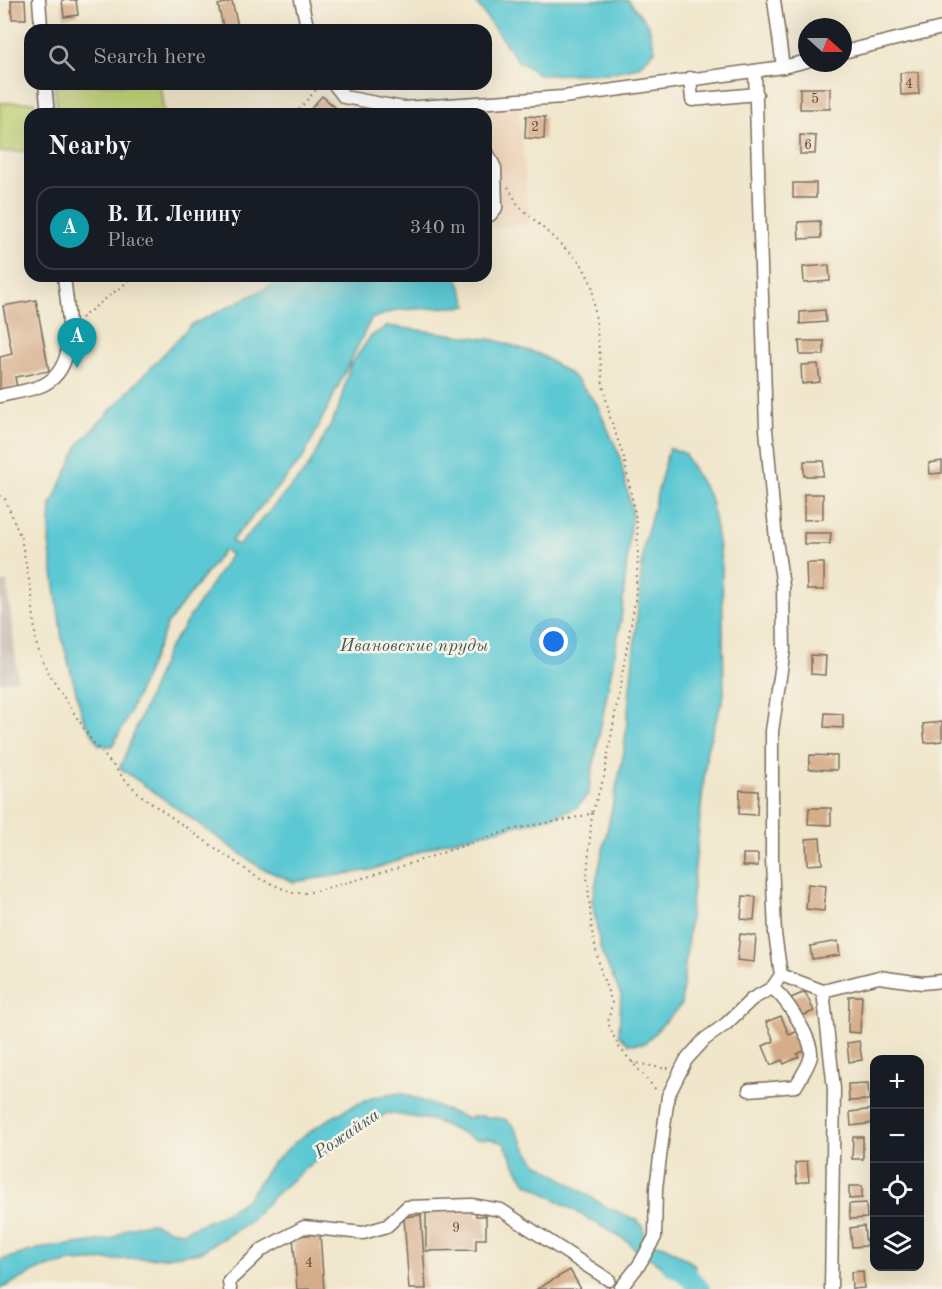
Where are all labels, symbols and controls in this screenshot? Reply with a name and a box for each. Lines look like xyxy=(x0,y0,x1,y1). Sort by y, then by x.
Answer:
north arrow xyxy=(798,18,852,72)
search box xyxy=(24,24,492,90)
icon: search xyxy=(45,41,78,74)
text: Search here xyxy=(93,46,206,68)
house number: 4 xyxy=(905,77,913,91)
house number: 5 xyxy=(811,92,819,106)
house number: 2 xyxy=(531,120,539,134)
text: Nearby xyxy=(48,134,132,160)
house number: 6 xyxy=(804,138,812,152)
text: В. И. Ленину xyxy=(107,204,242,226)
text: A xyxy=(62,218,77,238)
text: 340 m xyxy=(410,218,466,238)
text: Place xyxy=(107,231,154,251)
pin: A xyxy=(58,318,97,368)
your location xyxy=(539,627,568,656)
water label: Ивановские пруды xyxy=(339,637,488,655)
map controls xyxy=(870,1055,924,1271)
button: + xyxy=(870,1055,924,1109)
water label: Рожайка xyxy=(310,1106,383,1163)
button: − xyxy=(870,1109,924,1163)
button: locate xyxy=(870,1163,924,1217)
button: layers xyxy=(870,1217,924,1271)
house number: 9 xyxy=(452,1221,460,1235)
house number: 4 xyxy=(305,1256,313,1270)

